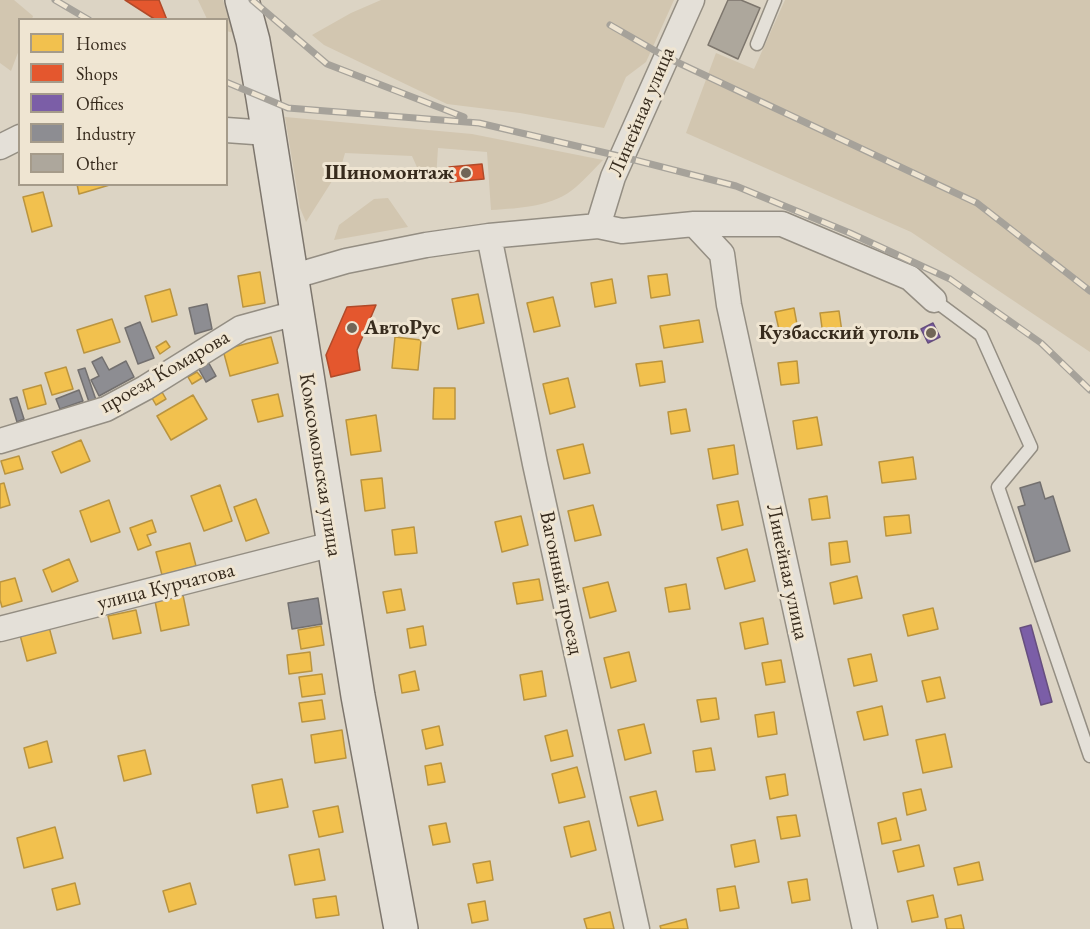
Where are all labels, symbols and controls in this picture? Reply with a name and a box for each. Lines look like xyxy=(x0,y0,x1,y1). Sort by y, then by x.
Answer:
legend xyxy=(18,18,228,186)
text: Homes xyxy=(76,32,126,55)
street label: Линейная улица xyxy=(603,43,681,181)
text: Shops xyxy=(76,62,118,85)
text: Offices xyxy=(76,92,124,115)
text: Industry xyxy=(76,122,136,145)
text: Other xyxy=(76,152,118,175)
place label: Шиномонтаж xyxy=(325,160,454,186)
marker: Шиномонтаж xyxy=(459,166,473,180)
place label: АвтоРус xyxy=(364,315,440,341)
place label: Кузбасский уголь xyxy=(759,320,919,346)
marker: АвтоРус xyxy=(345,321,359,335)
street label: проезд Комарова xyxy=(96,325,234,419)
marker: Кузбасский уголь xyxy=(924,326,938,340)
street label: Комсомольская улица xyxy=(293,371,347,559)
street label: Линейная улица xyxy=(760,502,814,642)
street label: Вагонный проезд xyxy=(534,509,588,657)
street label: улица Курчатова xyxy=(95,558,237,616)

